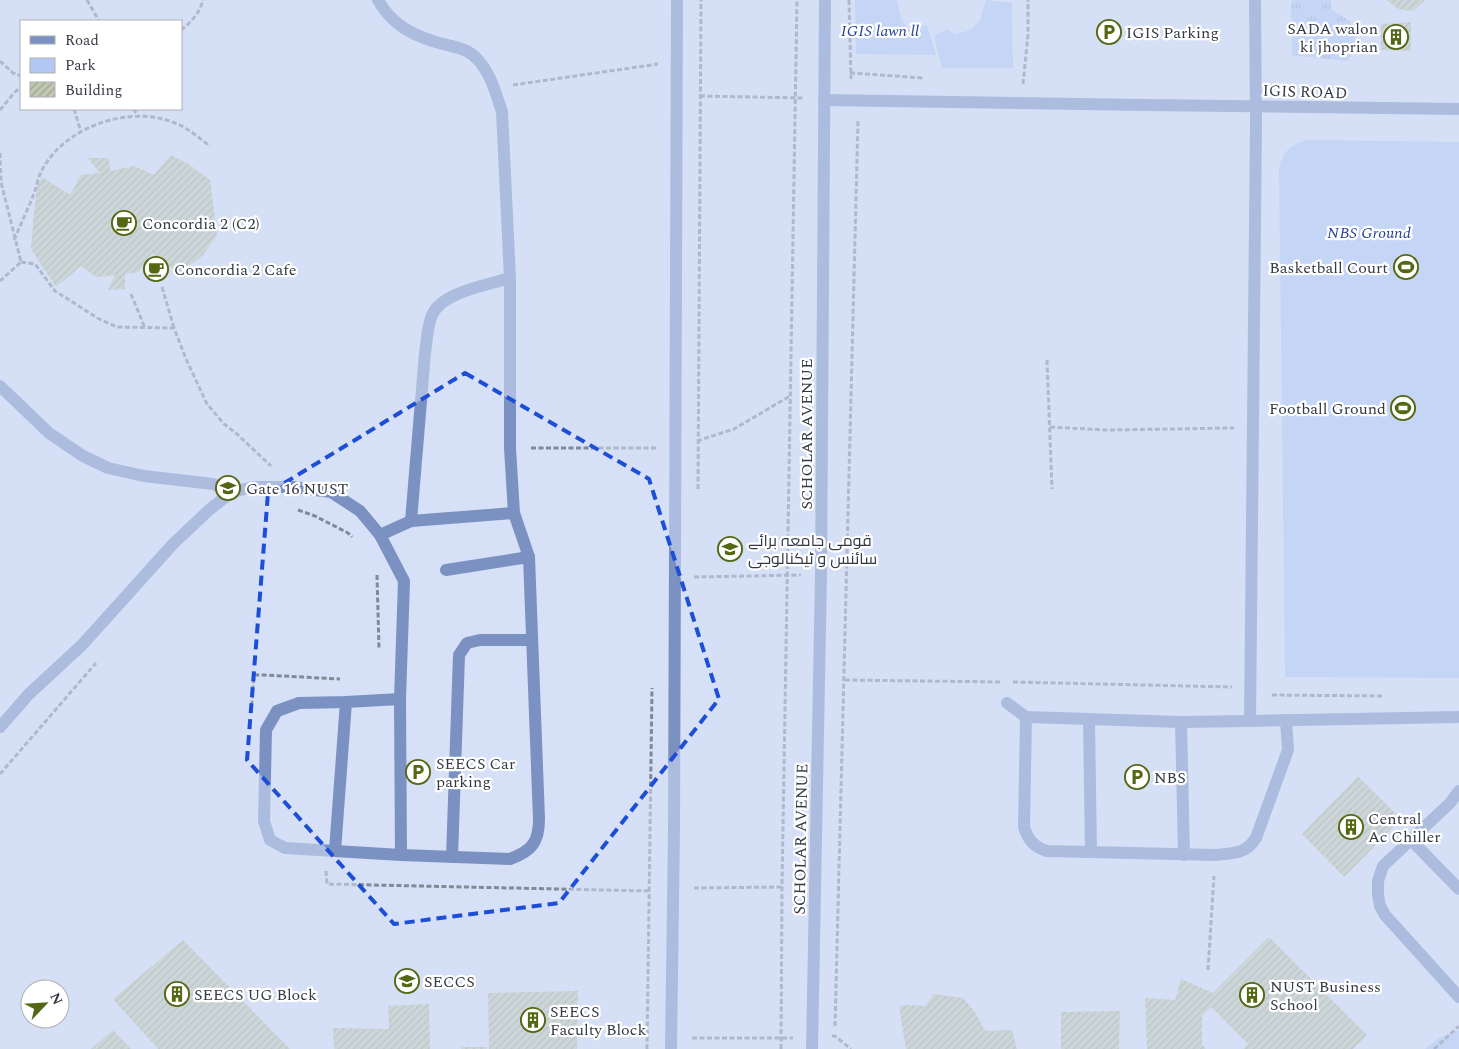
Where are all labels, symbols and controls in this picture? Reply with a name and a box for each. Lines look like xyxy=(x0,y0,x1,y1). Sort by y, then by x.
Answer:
place label: SADA walon ki jhoprian xyxy=(1287,17,1378,59)
park label: IGIS lawn ll xyxy=(841,19,919,43)
parking icon: IGIS Parking xyxy=(1096,19,1122,45)
legend xyxy=(20,20,182,110)
place label: IGIS Parking xyxy=(1126,21,1219,45)
building icon: SADA walon ki jhoprian xyxy=(1383,24,1409,50)
text: Road xyxy=(65,29,99,52)
text: Park xyxy=(65,54,96,77)
text: Building xyxy=(65,79,122,102)
street label: IGIS ROAD xyxy=(1262,79,1348,105)
cafe icon: Concordia 2 (C2) xyxy=(111,210,137,236)
place label: Concordia 2 (C2) xyxy=(142,212,259,236)
park label: NBS Ground xyxy=(1327,221,1411,245)
sports icon: Basketball Court xyxy=(1393,254,1419,280)
cafe icon: Concordia 2 Cafe xyxy=(143,256,169,282)
place label: Basketball Court xyxy=(1269,256,1388,280)
place label: Concordia 2 Cafe xyxy=(174,258,297,282)
street label: SCHOLAR AVENUE xyxy=(795,358,819,510)
sports icon: Football Ground xyxy=(1390,395,1416,421)
place label: Football Ground xyxy=(1269,397,1386,421)
school or university icon: Gate 16 NUST xyxy=(215,475,241,501)
place label: Gate 16 NUST xyxy=(246,477,348,501)
place label: قومی جامعہ برائے سائنس و ٹیکنالوجی xyxy=(748,529,877,571)
school or university icon: قومی جامعہ برائے سائنس و ٹیکنالوجی xyxy=(717,536,743,562)
place label: SEECS Car parking xyxy=(436,752,515,794)
parking icon: SEECS Car parking xyxy=(405,759,431,785)
street label: SCHOLAR AVENUE xyxy=(788,763,814,915)
parking icon: NBS xyxy=(1124,764,1150,790)
place label: NBS xyxy=(1154,766,1186,790)
place label: Central Ac Chiller xyxy=(1368,807,1441,849)
building icon: Central Ac Chiller xyxy=(1338,814,1364,840)
school or university icon: SECCS xyxy=(394,968,420,994)
place label: SECCS xyxy=(424,970,475,994)
place label: NUST Business School xyxy=(1270,975,1381,1017)
north arrow xyxy=(20,979,70,1029)
building icon: SEECS UG Block xyxy=(164,981,190,1007)
building icon: NUST Business School xyxy=(1239,982,1265,1008)
place label: SEECS UG Block xyxy=(194,983,317,1007)
text: N xyxy=(44,989,68,1008)
place label: SEECS Faculty Block xyxy=(550,1000,646,1042)
building icon: SEECS Faculty Block xyxy=(520,1007,546,1033)

